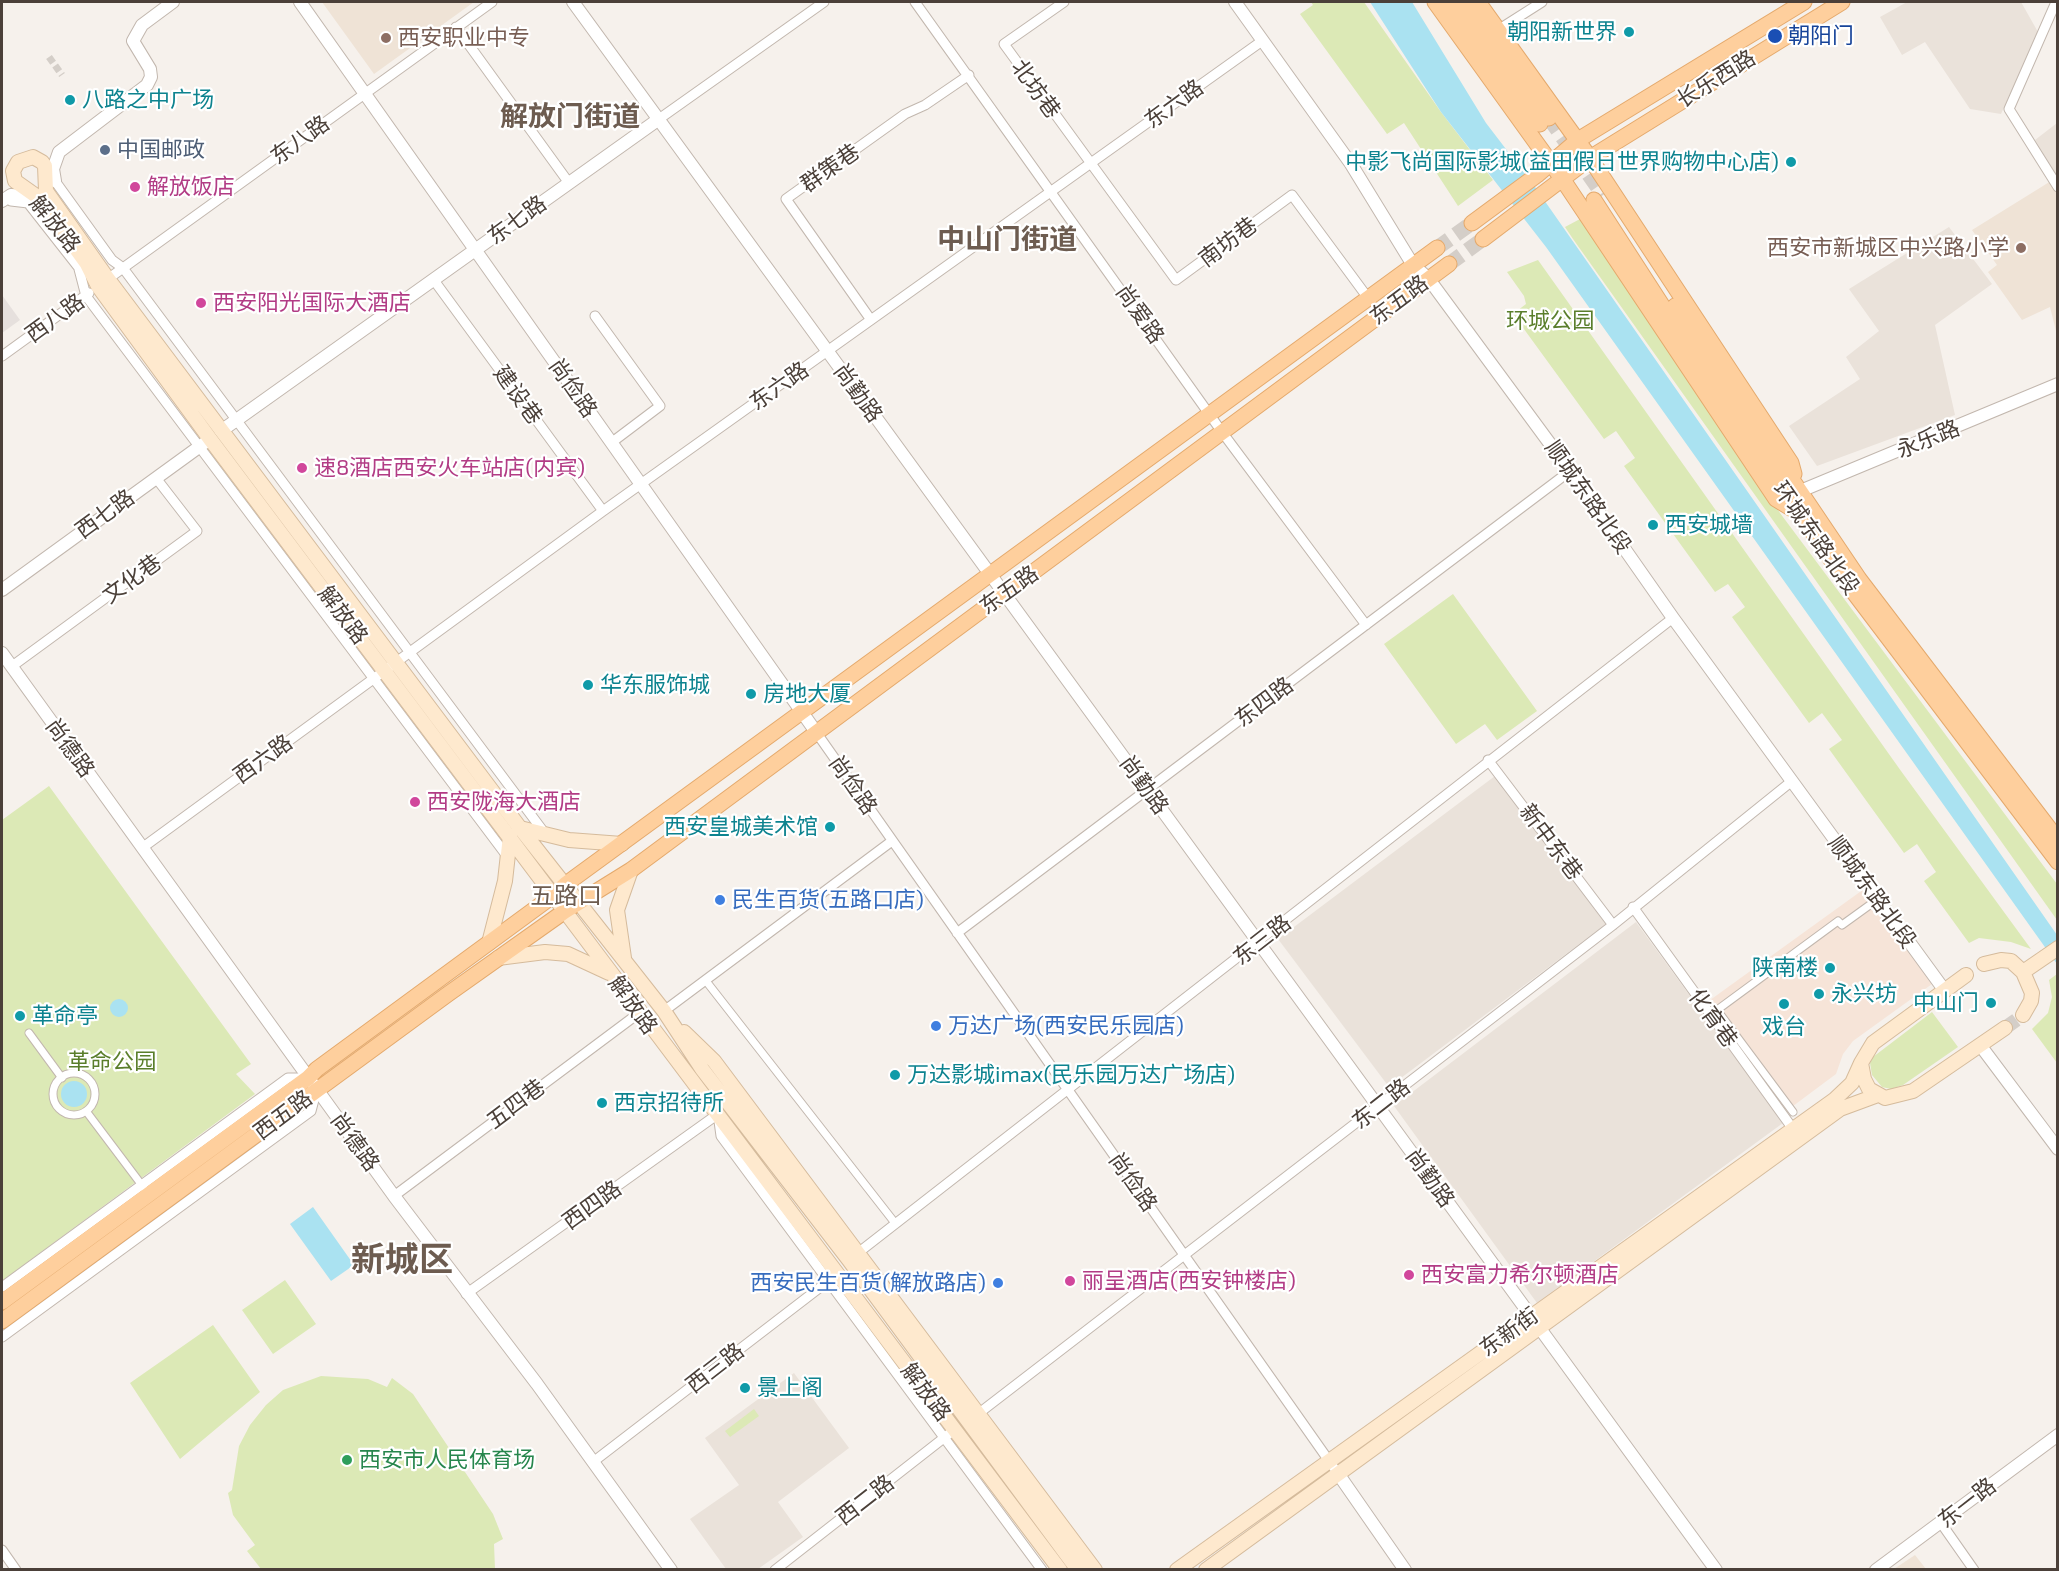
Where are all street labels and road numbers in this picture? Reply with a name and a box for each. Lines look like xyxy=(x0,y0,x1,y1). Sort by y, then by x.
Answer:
street label: 长乐西路 xyxy=(1672,44,1760,114)
street label: 北坊巷 xyxy=(1006,55,1066,123)
street label: 东六路 xyxy=(1140,74,1208,134)
street label: 东八路 xyxy=(266,110,334,170)
street label: 群策巷 xyxy=(795,138,865,198)
street label: 解放路 xyxy=(24,190,86,258)
street label: 东七路 xyxy=(483,190,551,250)
street label: 南坊巷 xyxy=(1194,212,1262,272)
street label: 东五路 xyxy=(1365,270,1433,330)
street label: 尚爱路 xyxy=(1110,279,1170,349)
street label: 西八路 xyxy=(21,288,89,348)
street label: 尚俭路 xyxy=(543,353,603,423)
street label: 东六路 xyxy=(744,356,814,416)
street label: 尚勤路 xyxy=(828,359,888,427)
street label: 建设巷 xyxy=(488,361,548,429)
street label: 永乐路 xyxy=(1892,414,1964,464)
street label: 顺城东路北段 xyxy=(1539,435,1637,559)
street label: 环城东路北段 xyxy=(1767,476,1865,600)
street label: 西七路 xyxy=(71,484,139,544)
street label: 文化巷 xyxy=(98,549,166,609)
street label: 东五路 xyxy=(975,560,1043,620)
street label: 解放路 xyxy=(313,581,373,649)
street label: 东四路 xyxy=(1230,672,1298,732)
street label: 尚德路 xyxy=(40,714,100,782)
street label: 西六路 xyxy=(229,729,297,789)
street label: 尚俭路 xyxy=(823,750,883,820)
street label: 尚勤路 xyxy=(1114,751,1174,819)
street label: 新中东巷 xyxy=(1514,799,1588,885)
street label: 顺城东路北段 xyxy=(1823,831,1921,953)
street label: 东三路 xyxy=(1228,909,1296,971)
street label: 解放路 xyxy=(603,971,663,1039)
street label: 化育巷 xyxy=(1683,984,1743,1052)
street label: 东二路 xyxy=(1347,1073,1415,1135)
street label: 五四巷 xyxy=(482,1074,550,1134)
street label: 西五路 xyxy=(249,1085,317,1145)
street label: 尚德路 xyxy=(325,1108,385,1176)
street label: 尚勤路 xyxy=(1400,1144,1460,1212)
street label: 尚俭路 xyxy=(1103,1147,1163,1217)
street label: 西四路 xyxy=(558,1175,626,1235)
street label: 东新街 xyxy=(1475,1302,1543,1362)
street label: 西三路 xyxy=(681,1337,749,1399)
street label: 解放路 xyxy=(896,1358,956,1426)
street label: 西二路 xyxy=(831,1469,899,1531)
street label: 东一路 xyxy=(1933,1472,2001,1534)

